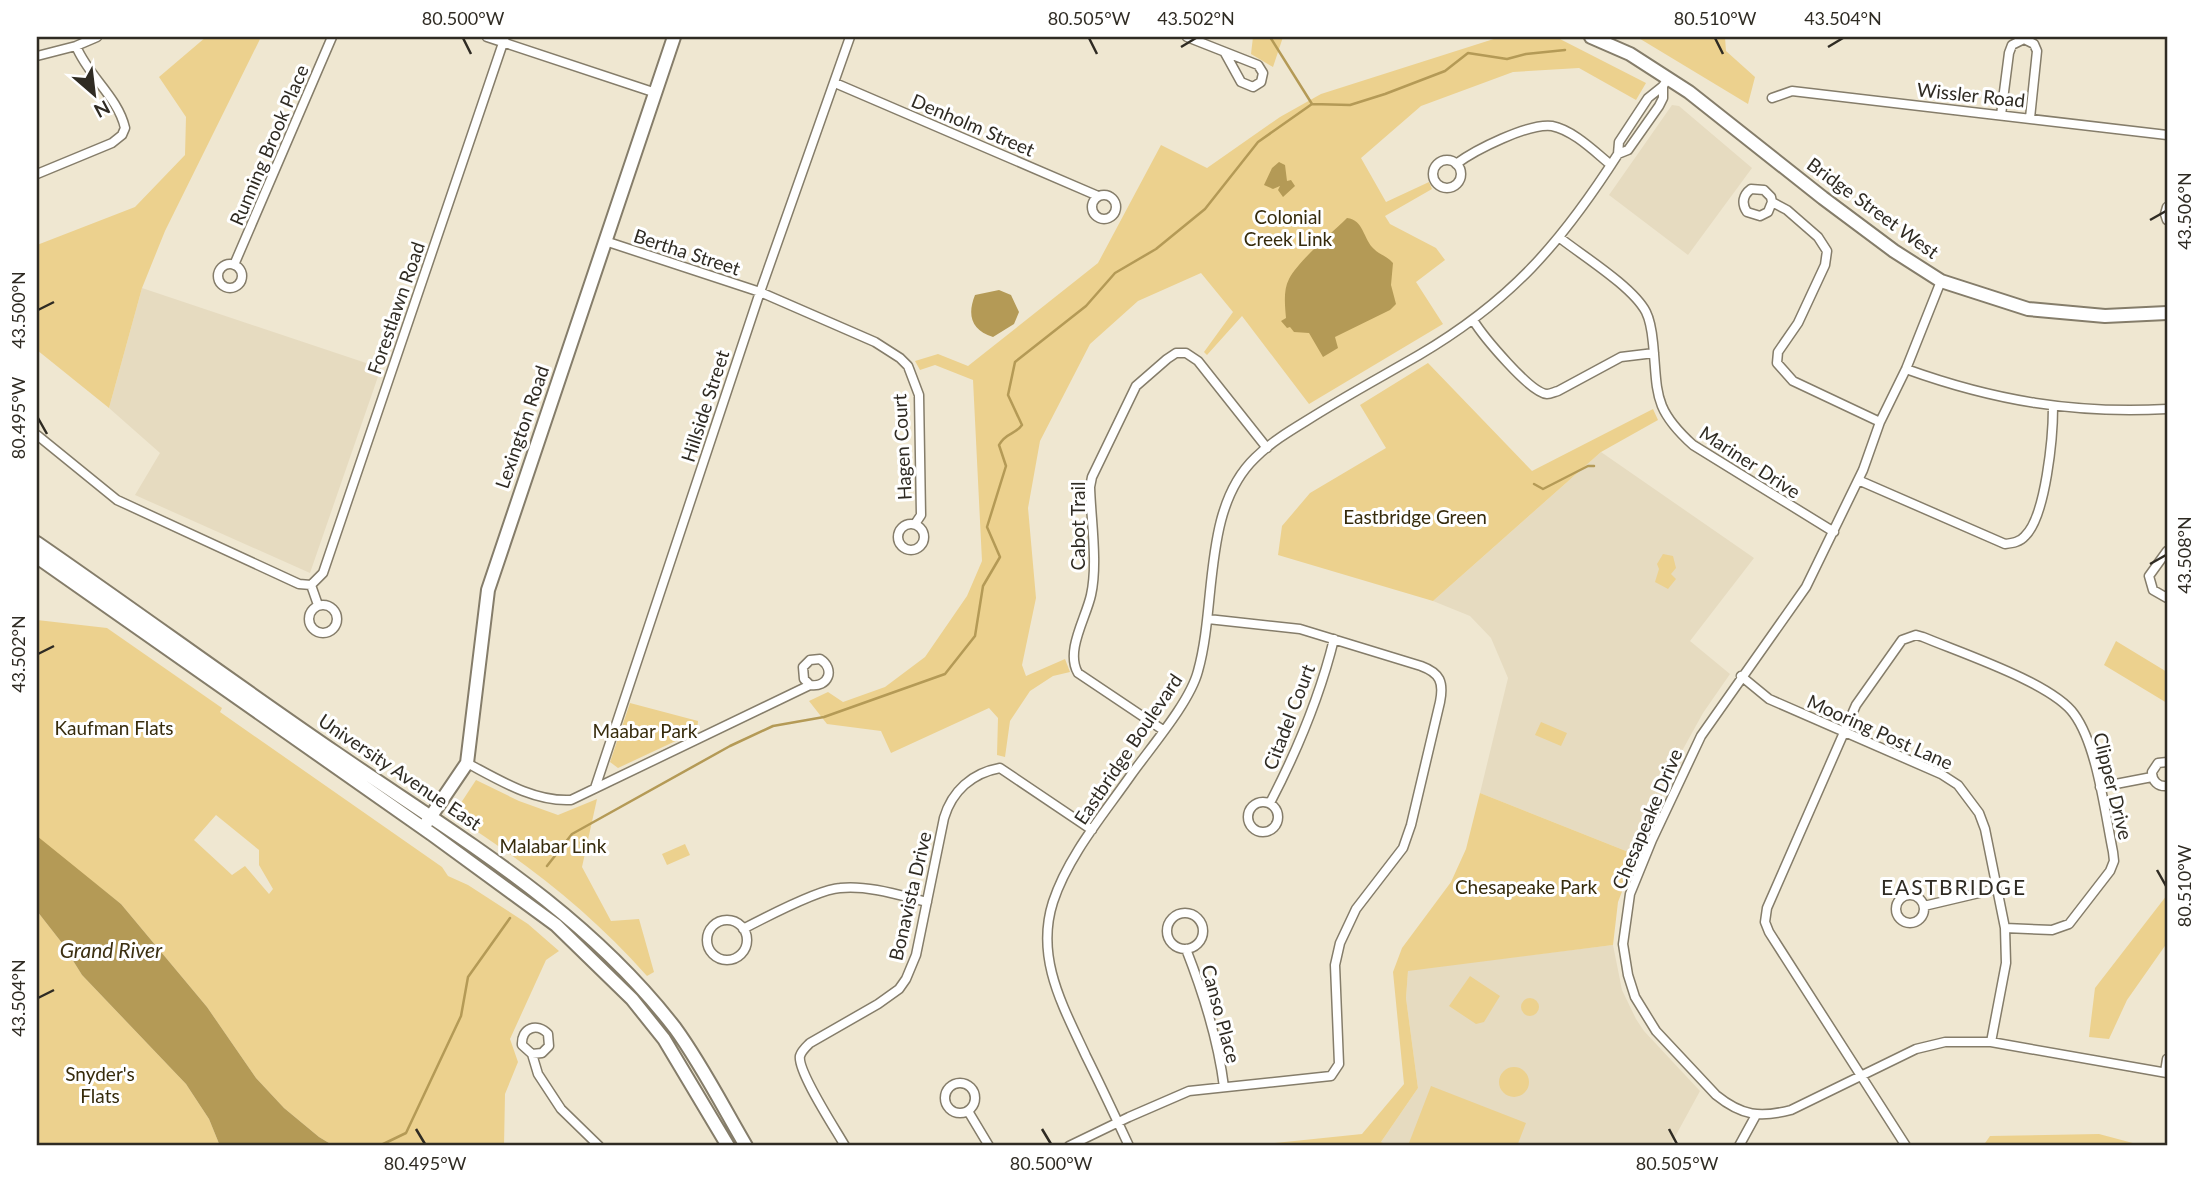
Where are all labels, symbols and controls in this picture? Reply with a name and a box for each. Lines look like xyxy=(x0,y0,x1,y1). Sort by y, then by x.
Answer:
text: 80.500°W xyxy=(422,7,505,29)
text: 80.505°W xyxy=(1048,7,1131,29)
text: 43.502°N xyxy=(1157,7,1235,29)
text: 80.510°W xyxy=(1674,7,1757,29)
text: 43.504°N xyxy=(1804,7,1882,29)
north arrow xyxy=(60,60,130,130)
street label: Running Brook Place xyxy=(224,61,313,229)
street label: Wissler Road xyxy=(1916,77,2026,112)
street label: Denholm Street xyxy=(908,88,1038,161)
text: N xyxy=(90,96,114,123)
street label: Bridge Street West xyxy=(1803,152,1944,263)
text: 43.506°N xyxy=(2173,172,2195,250)
park label: Colonial Creek Link xyxy=(1244,205,1333,250)
street label: Bertha Street xyxy=(631,223,744,280)
street label: Forestlawn Road xyxy=(362,239,429,377)
text: 43.500°N xyxy=(7,271,29,349)
street label: Hillside Street xyxy=(676,347,733,465)
street label: Lexington Road xyxy=(490,362,553,491)
text: 80.495°W xyxy=(7,376,29,459)
street label: Hagen Court xyxy=(887,393,916,501)
street label: Mariner Drive xyxy=(1696,420,1805,503)
street label: Cabot Trail xyxy=(1066,482,1089,570)
park label: Eastbridge Green xyxy=(1343,505,1487,528)
text: 43.508°N xyxy=(2173,516,2195,594)
text: 43.502°N xyxy=(7,615,29,693)
street label: Citadel Court xyxy=(1258,661,1319,773)
street label: Eastbridge Boulevard xyxy=(1069,669,1187,828)
street label: Mooring Post Lane xyxy=(1804,689,1957,774)
street label: University Avenue East xyxy=(314,708,486,835)
park label: Kaufman Flats xyxy=(54,716,174,739)
park label: Maabar Park xyxy=(593,719,698,742)
street label: Clipper Drive xyxy=(2089,730,2138,842)
street label: Chesapeake Drive xyxy=(1607,745,1687,893)
street label: Bonavista Drive xyxy=(883,829,936,963)
park label: Malabar Link xyxy=(500,834,607,857)
text: 80.510°W xyxy=(2173,844,2195,927)
district label: EASTBRIDGE xyxy=(1881,874,2027,899)
park label: Chesapeake Park xyxy=(1455,875,1597,898)
water label: Grand River xyxy=(60,937,163,962)
text: 43.504°N xyxy=(7,959,29,1037)
street label: Canso Place xyxy=(1197,962,1246,1066)
park label: Snyder's Flats xyxy=(65,1062,135,1107)
text: 80.495°W xyxy=(384,1152,467,1174)
text: 80.500°W xyxy=(1010,1152,1093,1174)
text: 80.505°W xyxy=(1636,1152,1719,1174)

